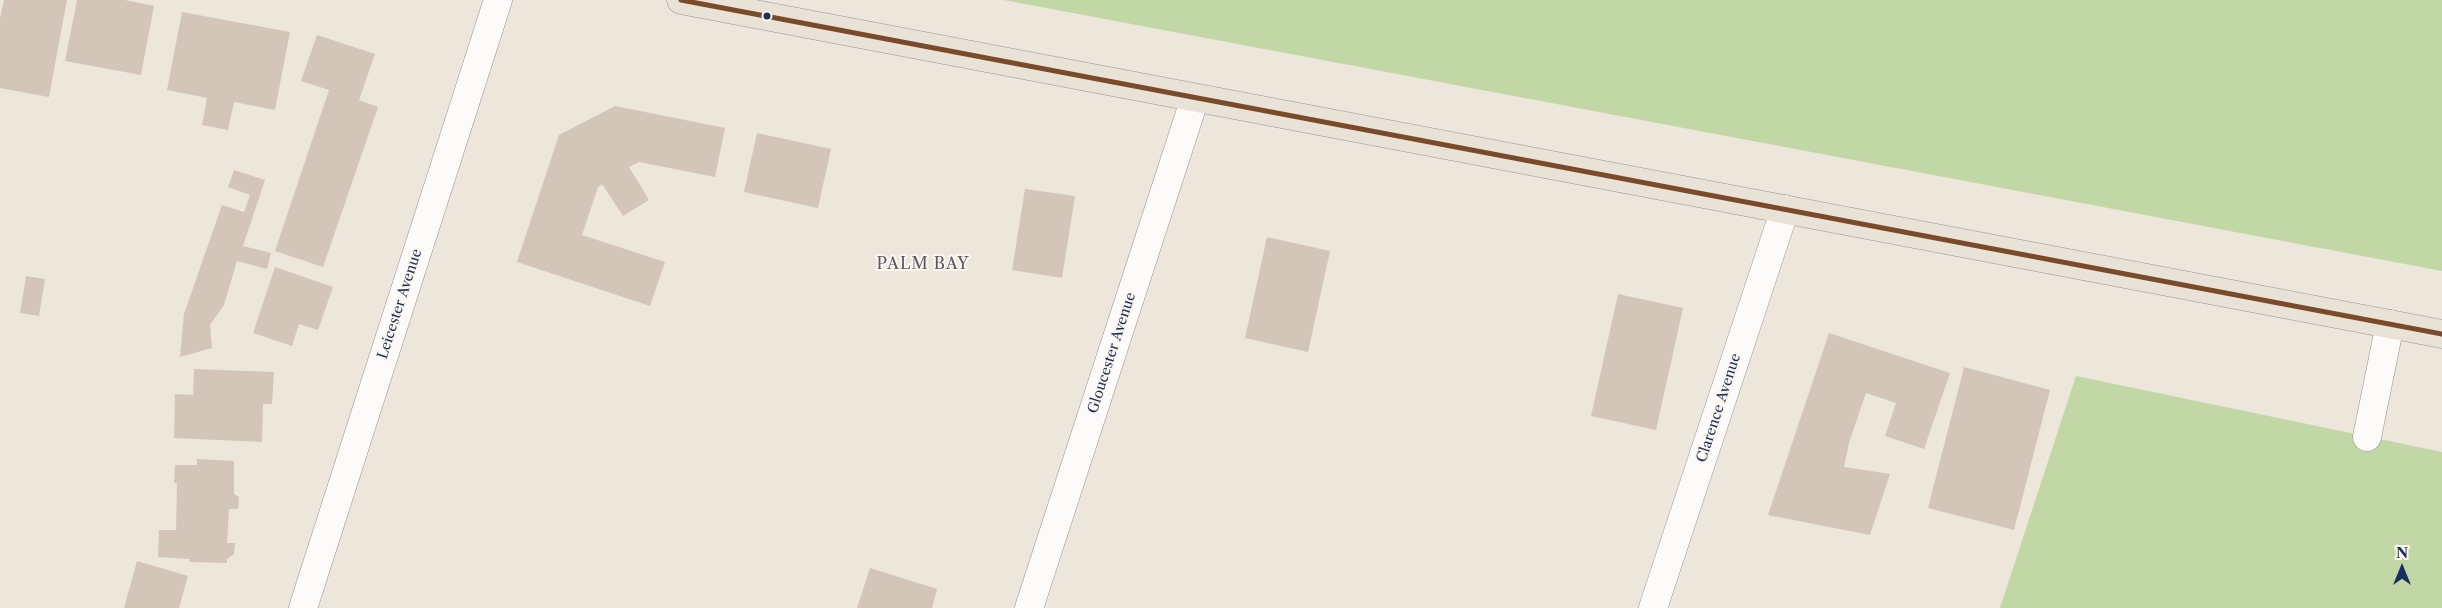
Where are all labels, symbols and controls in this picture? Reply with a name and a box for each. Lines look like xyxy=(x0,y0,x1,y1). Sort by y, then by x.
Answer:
unlabelled marker xyxy=(762,11,772,21)
street label: Leicester Avenue xyxy=(374,247,426,361)
district label: PALM BAY xyxy=(875,254,971,274)
street label: Gloucester Avenue xyxy=(1085,290,1139,416)
street label: Clarence Avenue xyxy=(1693,352,1745,464)
north arrow xyxy=(2377,543,2427,593)
text: N xyxy=(2396,544,2408,562)

